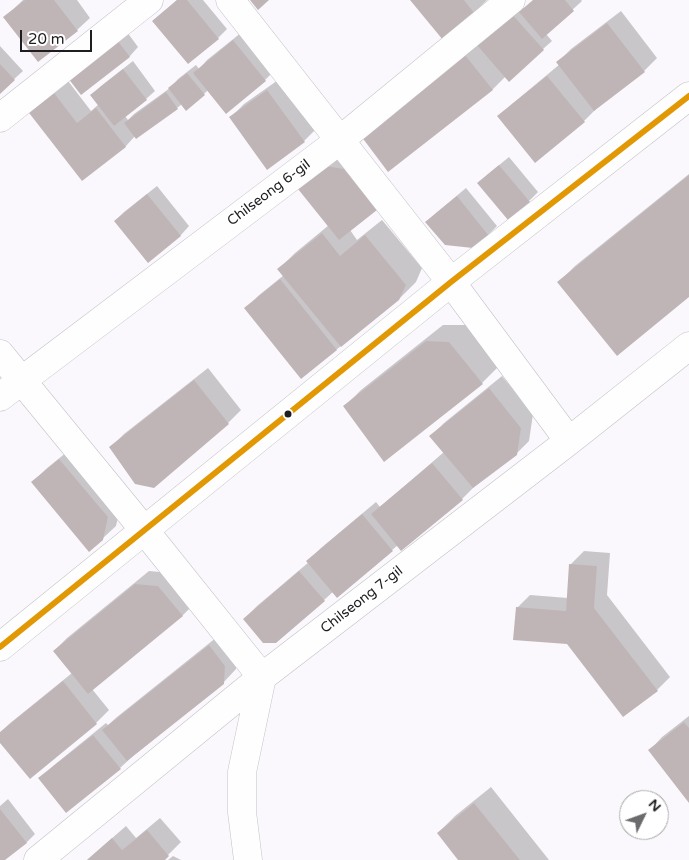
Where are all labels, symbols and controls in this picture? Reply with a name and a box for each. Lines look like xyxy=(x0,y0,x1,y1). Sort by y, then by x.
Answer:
scale bar xyxy=(22,20,95,52)
text: 20 m xyxy=(28,30,65,48)
street label: Chilseong 6-gil xyxy=(224,156,314,230)
unlabelled marker xyxy=(283,409,293,419)
street label: Chilseong 7-gil xyxy=(318,563,406,637)
north arrow xyxy=(619,790,669,840)
text: N xyxy=(645,795,665,815)

